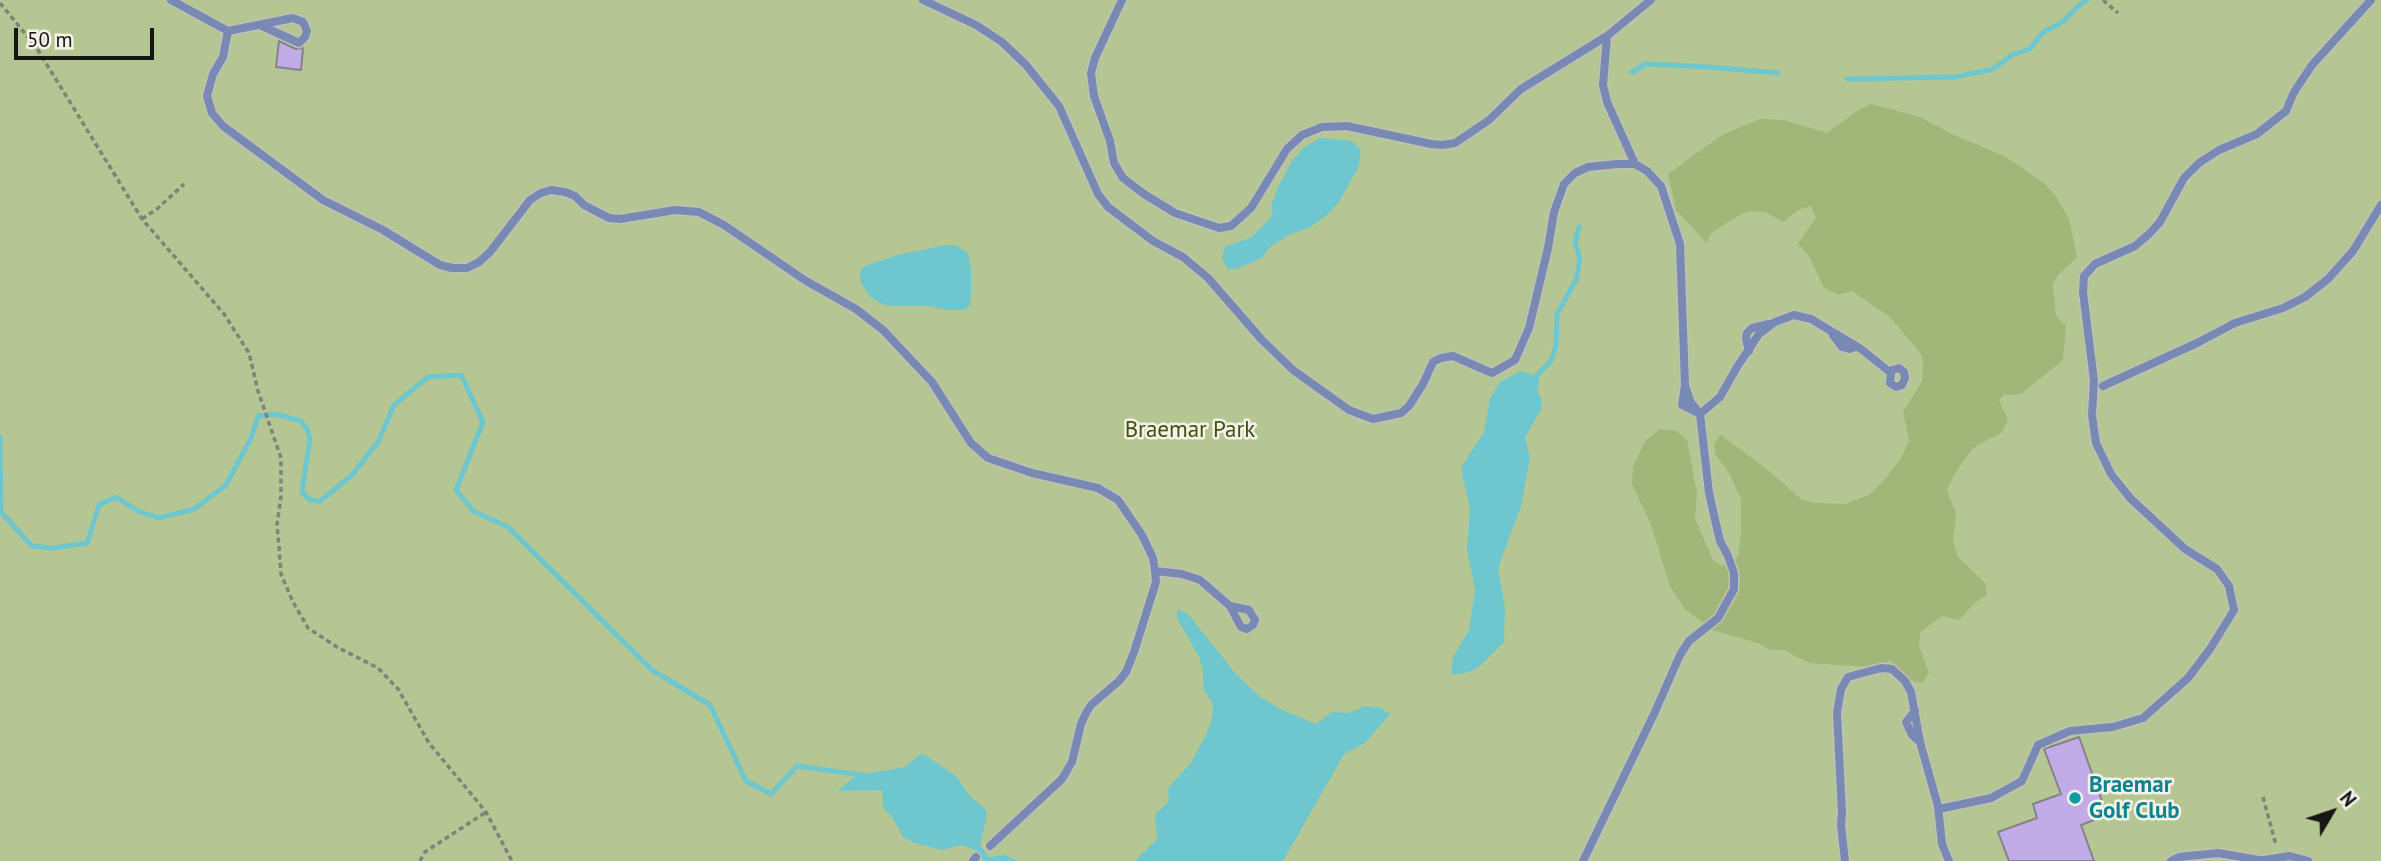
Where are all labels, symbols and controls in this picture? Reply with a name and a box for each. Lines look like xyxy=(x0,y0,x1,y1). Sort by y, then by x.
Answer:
scale bar xyxy=(18,14,158,58)
text: 50 m xyxy=(27,26,73,53)
park label: Braemar Park xyxy=(1125,416,1255,444)
place label: Braemar Golf Club xyxy=(2089,771,2180,825)
north arrow xyxy=(2297,777,2367,847)
text: N xyxy=(2335,786,2362,811)
marker: Braemar Golf Club xyxy=(2067,790,2083,806)

